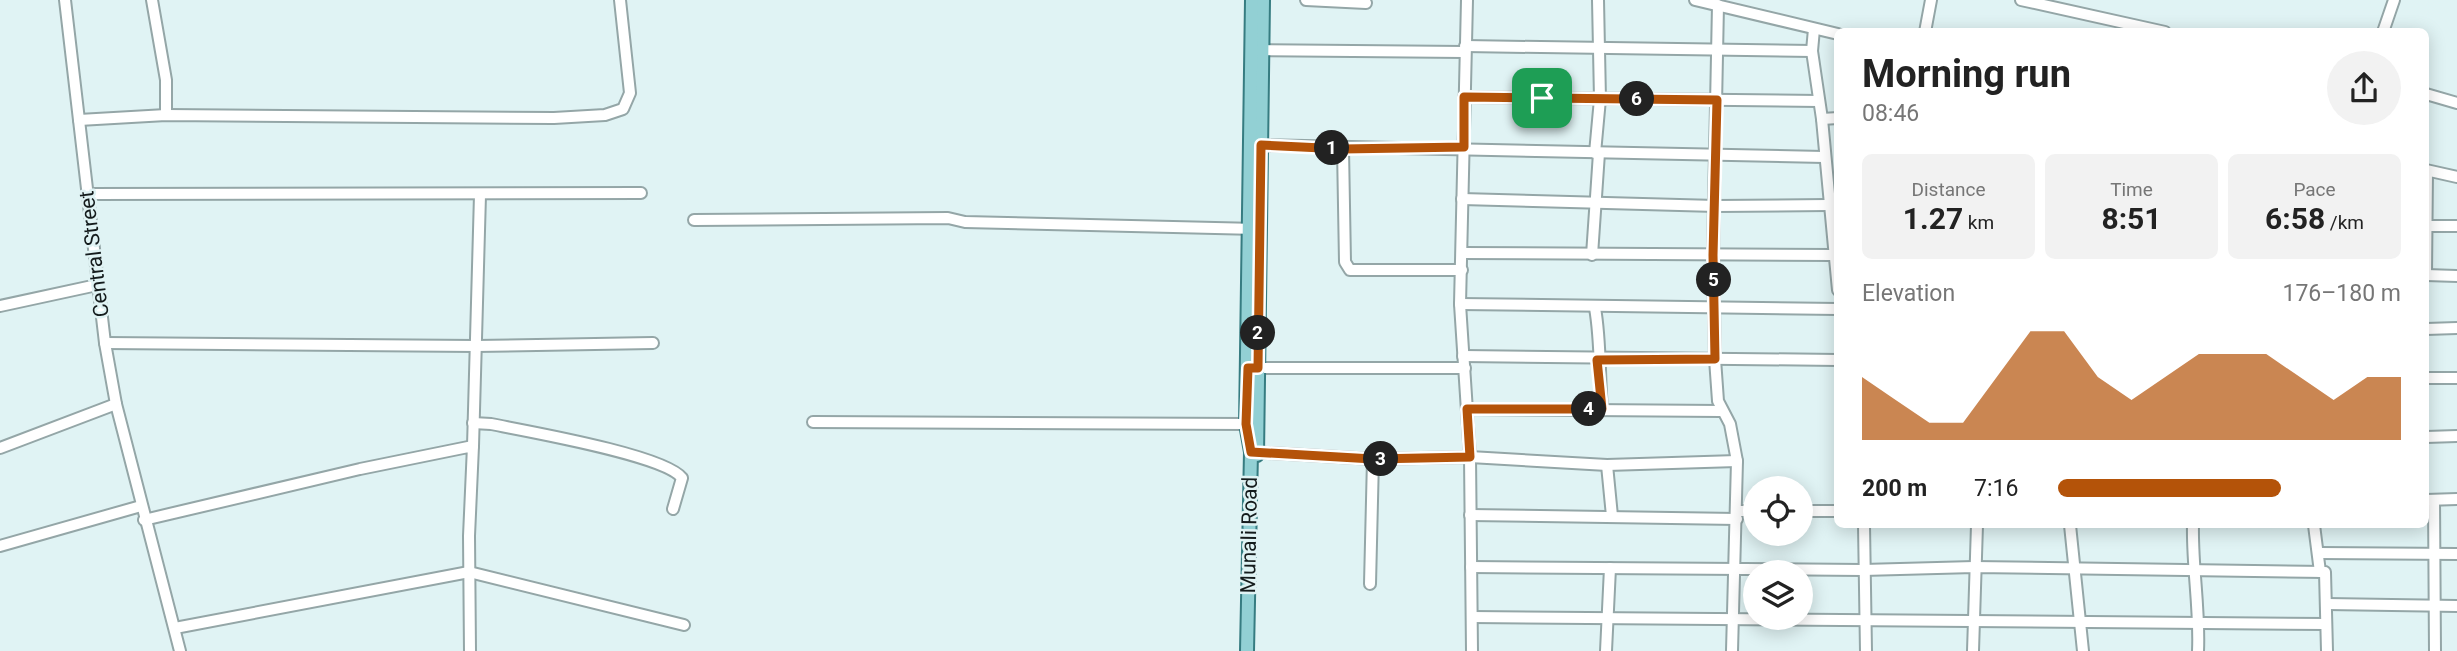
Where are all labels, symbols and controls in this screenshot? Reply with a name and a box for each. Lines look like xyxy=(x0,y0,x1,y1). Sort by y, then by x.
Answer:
button: share xyxy=(2327,51,2401,125)
text: Morning run xyxy=(1862,52,2071,96)
pin xyxy=(1512,68,1572,128)
icon: arrive xyxy=(1523,79,1561,117)
pin: 6 xyxy=(1620,82,1654,116)
text: 6 xyxy=(1631,87,1642,110)
text: 08:46 xyxy=(1862,100,1919,127)
pin: 1 xyxy=(1314,130,1350,166)
text: 1 xyxy=(1326,136,1337,159)
text: Distance xyxy=(1912,178,1985,201)
text: Time xyxy=(2110,178,2153,201)
text: Pace xyxy=(2293,178,2336,201)
street label: Central Street xyxy=(74,189,114,319)
text: 1.27 xyxy=(1903,201,1963,236)
text: 8:51 xyxy=(2101,201,2162,236)
text: 6:58 xyxy=(2265,201,2325,236)
text: km xyxy=(1963,211,1994,234)
text: /km xyxy=(2325,211,2364,234)
pin: 5 xyxy=(1696,262,1732,298)
text: 5 xyxy=(1708,268,1719,291)
text: Elevation xyxy=(1862,280,1955,307)
text: 176–180 m xyxy=(2282,280,2401,307)
pin: 2 xyxy=(1240,316,1276,350)
text: 2 xyxy=(1252,321,1263,344)
pin: 4 xyxy=(1572,392,1606,426)
text: 4 xyxy=(1583,397,1594,420)
pin: 3 xyxy=(1364,442,1398,476)
text: 3 xyxy=(1375,447,1386,470)
text: 200 m xyxy=(1862,475,1927,502)
text: 7:16 xyxy=(1974,475,2018,502)
map controls xyxy=(1743,476,1813,630)
button: locate xyxy=(1743,476,1813,546)
street label: Munali Road xyxy=(1236,477,1262,593)
button: layers xyxy=(1743,560,1813,630)

